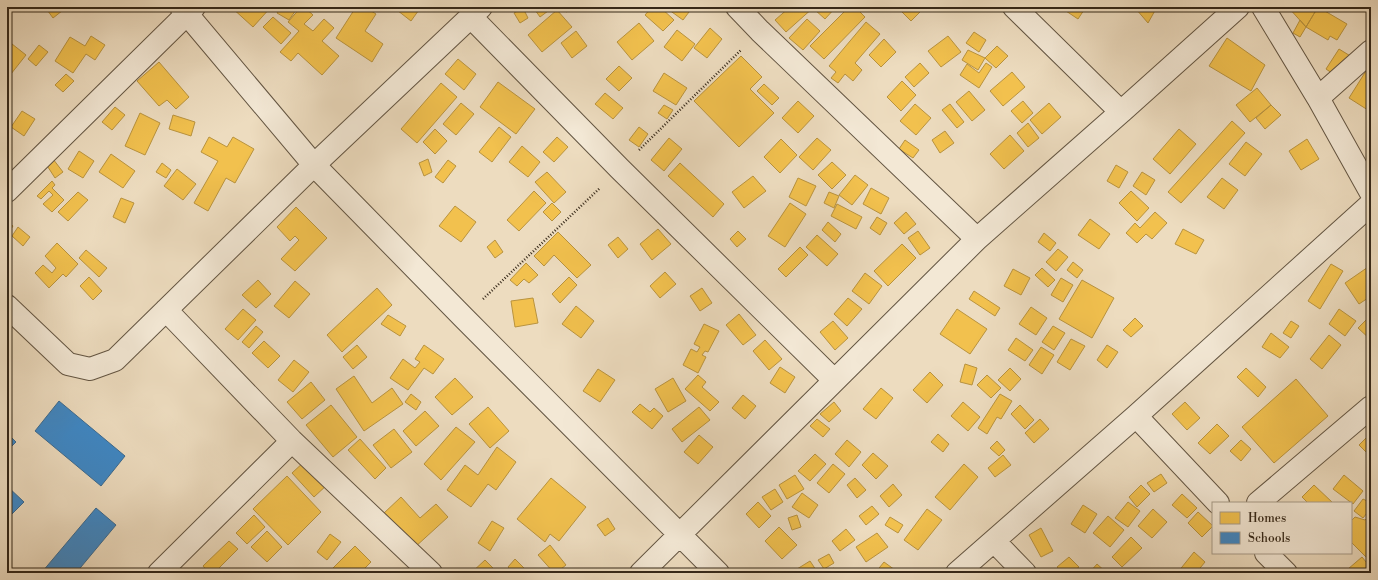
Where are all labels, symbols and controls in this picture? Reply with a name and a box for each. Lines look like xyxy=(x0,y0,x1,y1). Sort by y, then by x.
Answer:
legend xyxy=(1212,502,1352,554)
text: Homes xyxy=(1248,511,1286,526)
text: Schools xyxy=(1248,531,1290,546)

